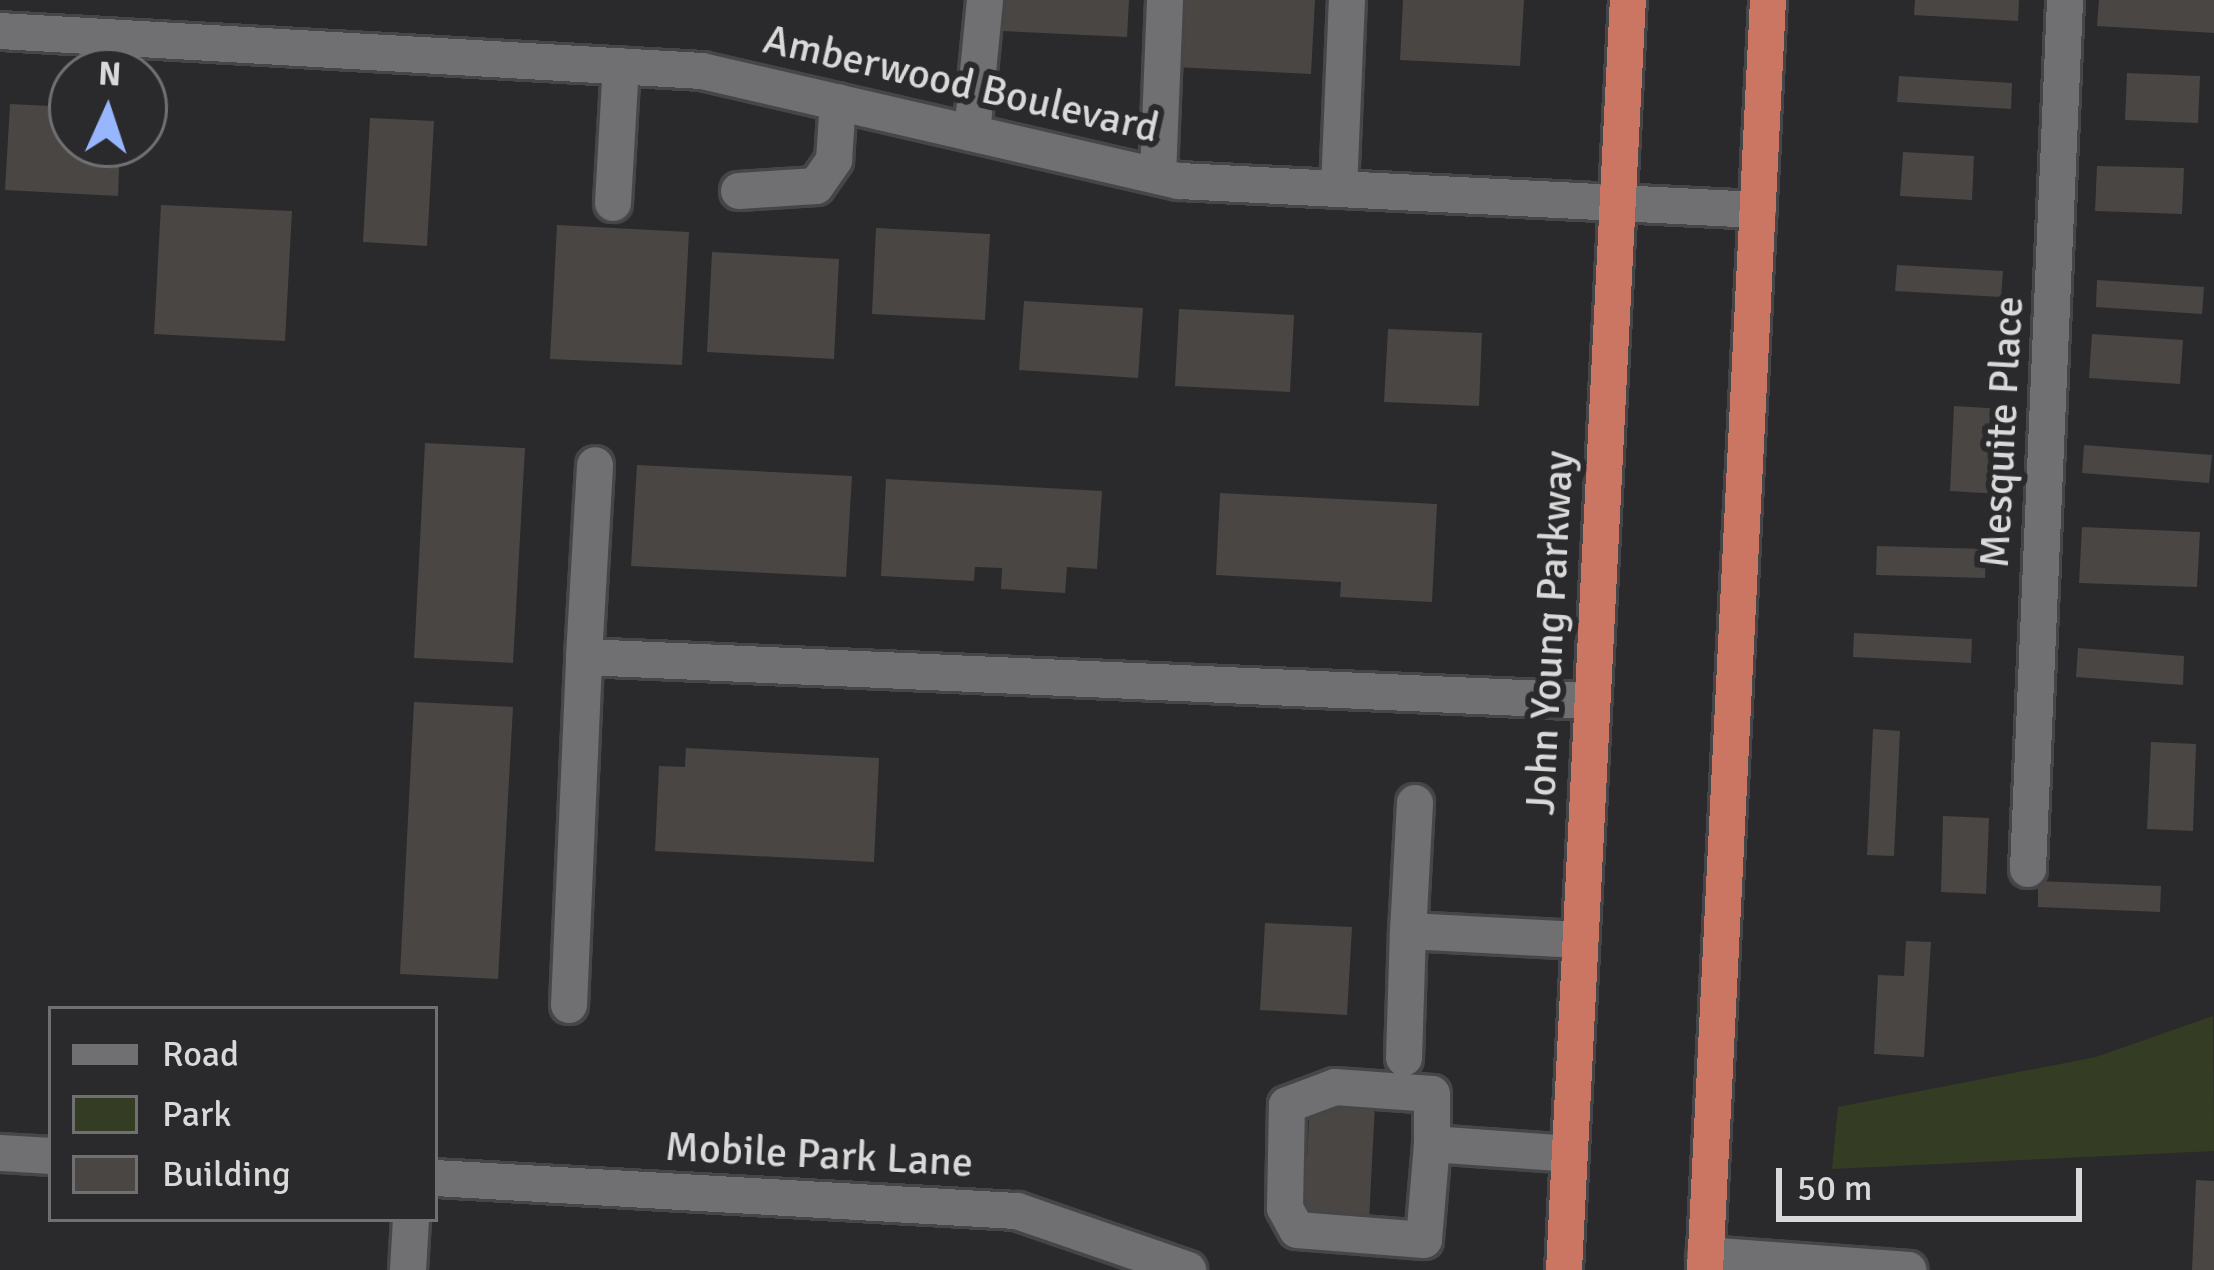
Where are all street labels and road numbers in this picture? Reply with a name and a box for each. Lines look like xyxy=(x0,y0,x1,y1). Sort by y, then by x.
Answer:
street label: Amberwood Boulevard xyxy=(759,14,1163,154)
street label: Mesquite Place xyxy=(1970,295,2034,569)
street label: John Young Parkway xyxy=(1515,450,1585,816)
street label: Mobile Park Lane xyxy=(664,1122,974,1188)

